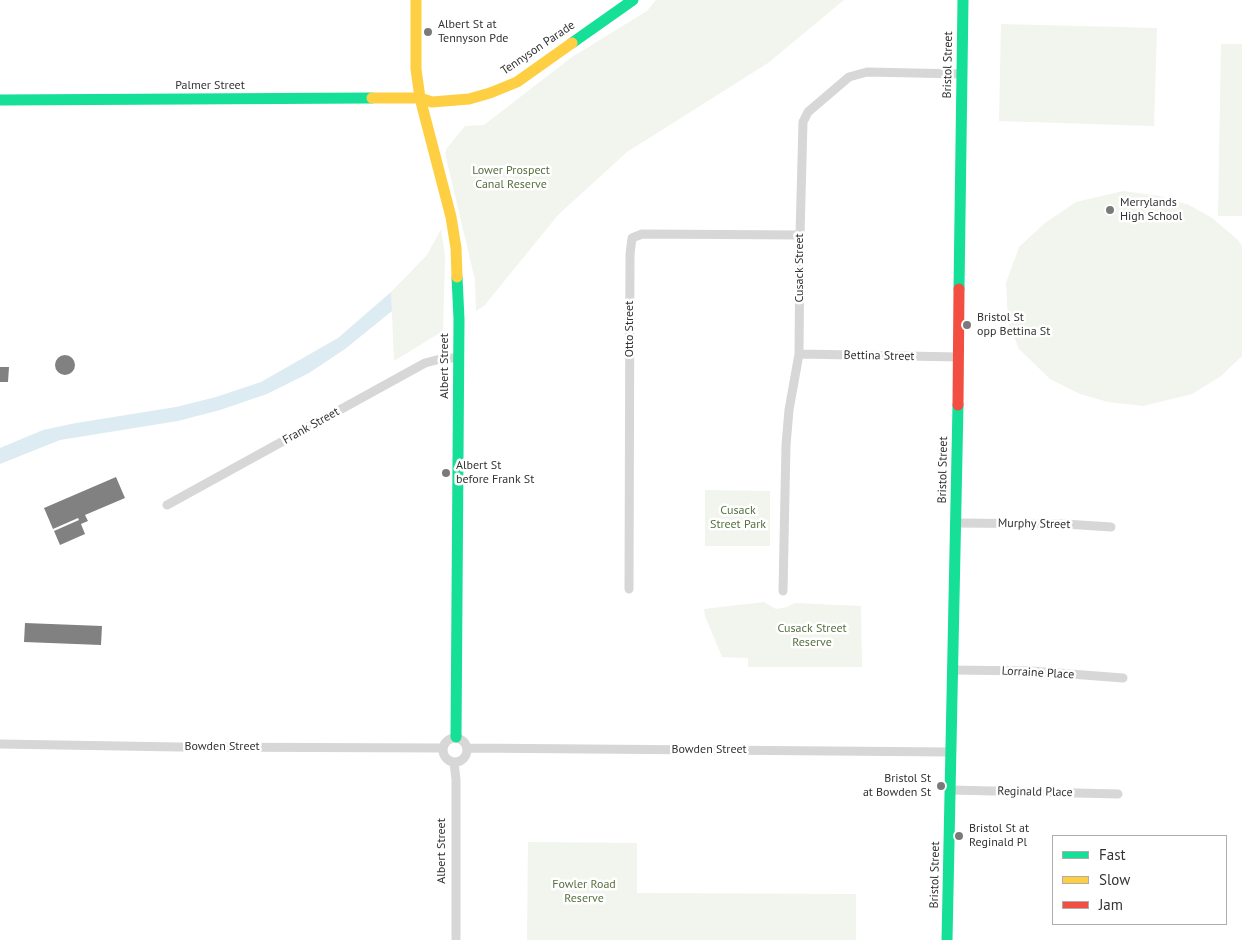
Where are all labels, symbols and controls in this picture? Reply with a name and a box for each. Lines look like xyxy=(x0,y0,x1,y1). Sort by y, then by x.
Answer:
place label: Albert St at Tennyson Pde xyxy=(438,18,508,46)
street label: Tennyson Parade xyxy=(498,18,578,78)
marker: Albert St at Tennyson Pde xyxy=(422,26,434,38)
street label: Bristol Street xyxy=(940,31,956,99)
street label: Palmer Street xyxy=(175,79,245,93)
park label: Lower Prospect Canal Reserve xyxy=(472,164,550,192)
place label: Merrylands High School xyxy=(1120,196,1182,224)
marker: Merrylands High School xyxy=(1104,204,1116,216)
street label: Cusack Street xyxy=(793,233,807,303)
street label: Otto Street xyxy=(623,301,637,357)
place label: Bristol St opp Bettina St xyxy=(977,311,1050,339)
marker: Bristol St opp Bettina St xyxy=(961,319,973,331)
street label: Albert Street xyxy=(438,333,452,399)
street label: Bettina Street xyxy=(843,348,915,364)
street label: Frank Street xyxy=(280,405,342,447)
street label: Bristol Street xyxy=(935,436,951,504)
place label: Albert St before Frank St xyxy=(456,459,534,487)
marker: Albert St before Frank St xyxy=(440,467,452,479)
park label: Cusack Street Park xyxy=(710,504,766,532)
street label: Murphy Street xyxy=(998,516,1070,532)
park label: Cusack Street Reserve xyxy=(777,622,847,650)
street label: Lorraine Place xyxy=(1001,664,1075,682)
street label: Bowden Street xyxy=(184,740,260,754)
street label: Bowden Street xyxy=(671,743,747,757)
place label: Bristol St at Bowden St xyxy=(863,772,931,800)
marker: Bristol St at Bowden St xyxy=(935,780,947,792)
street label: Reginald Place xyxy=(997,784,1073,800)
street label: Albert Street xyxy=(435,818,449,884)
place label: Bristol St at Reginald Pl xyxy=(969,822,1029,850)
marker: Bristol St at Reginald Pl xyxy=(953,830,965,842)
legend xyxy=(1052,835,1227,925)
street label: Bristol Street xyxy=(927,841,943,909)
text: Fast xyxy=(1099,845,1126,864)
text: Slow xyxy=(1099,870,1130,889)
park label: Fowler Road Reserve xyxy=(552,878,616,906)
text: Jam xyxy=(1099,895,1123,914)

